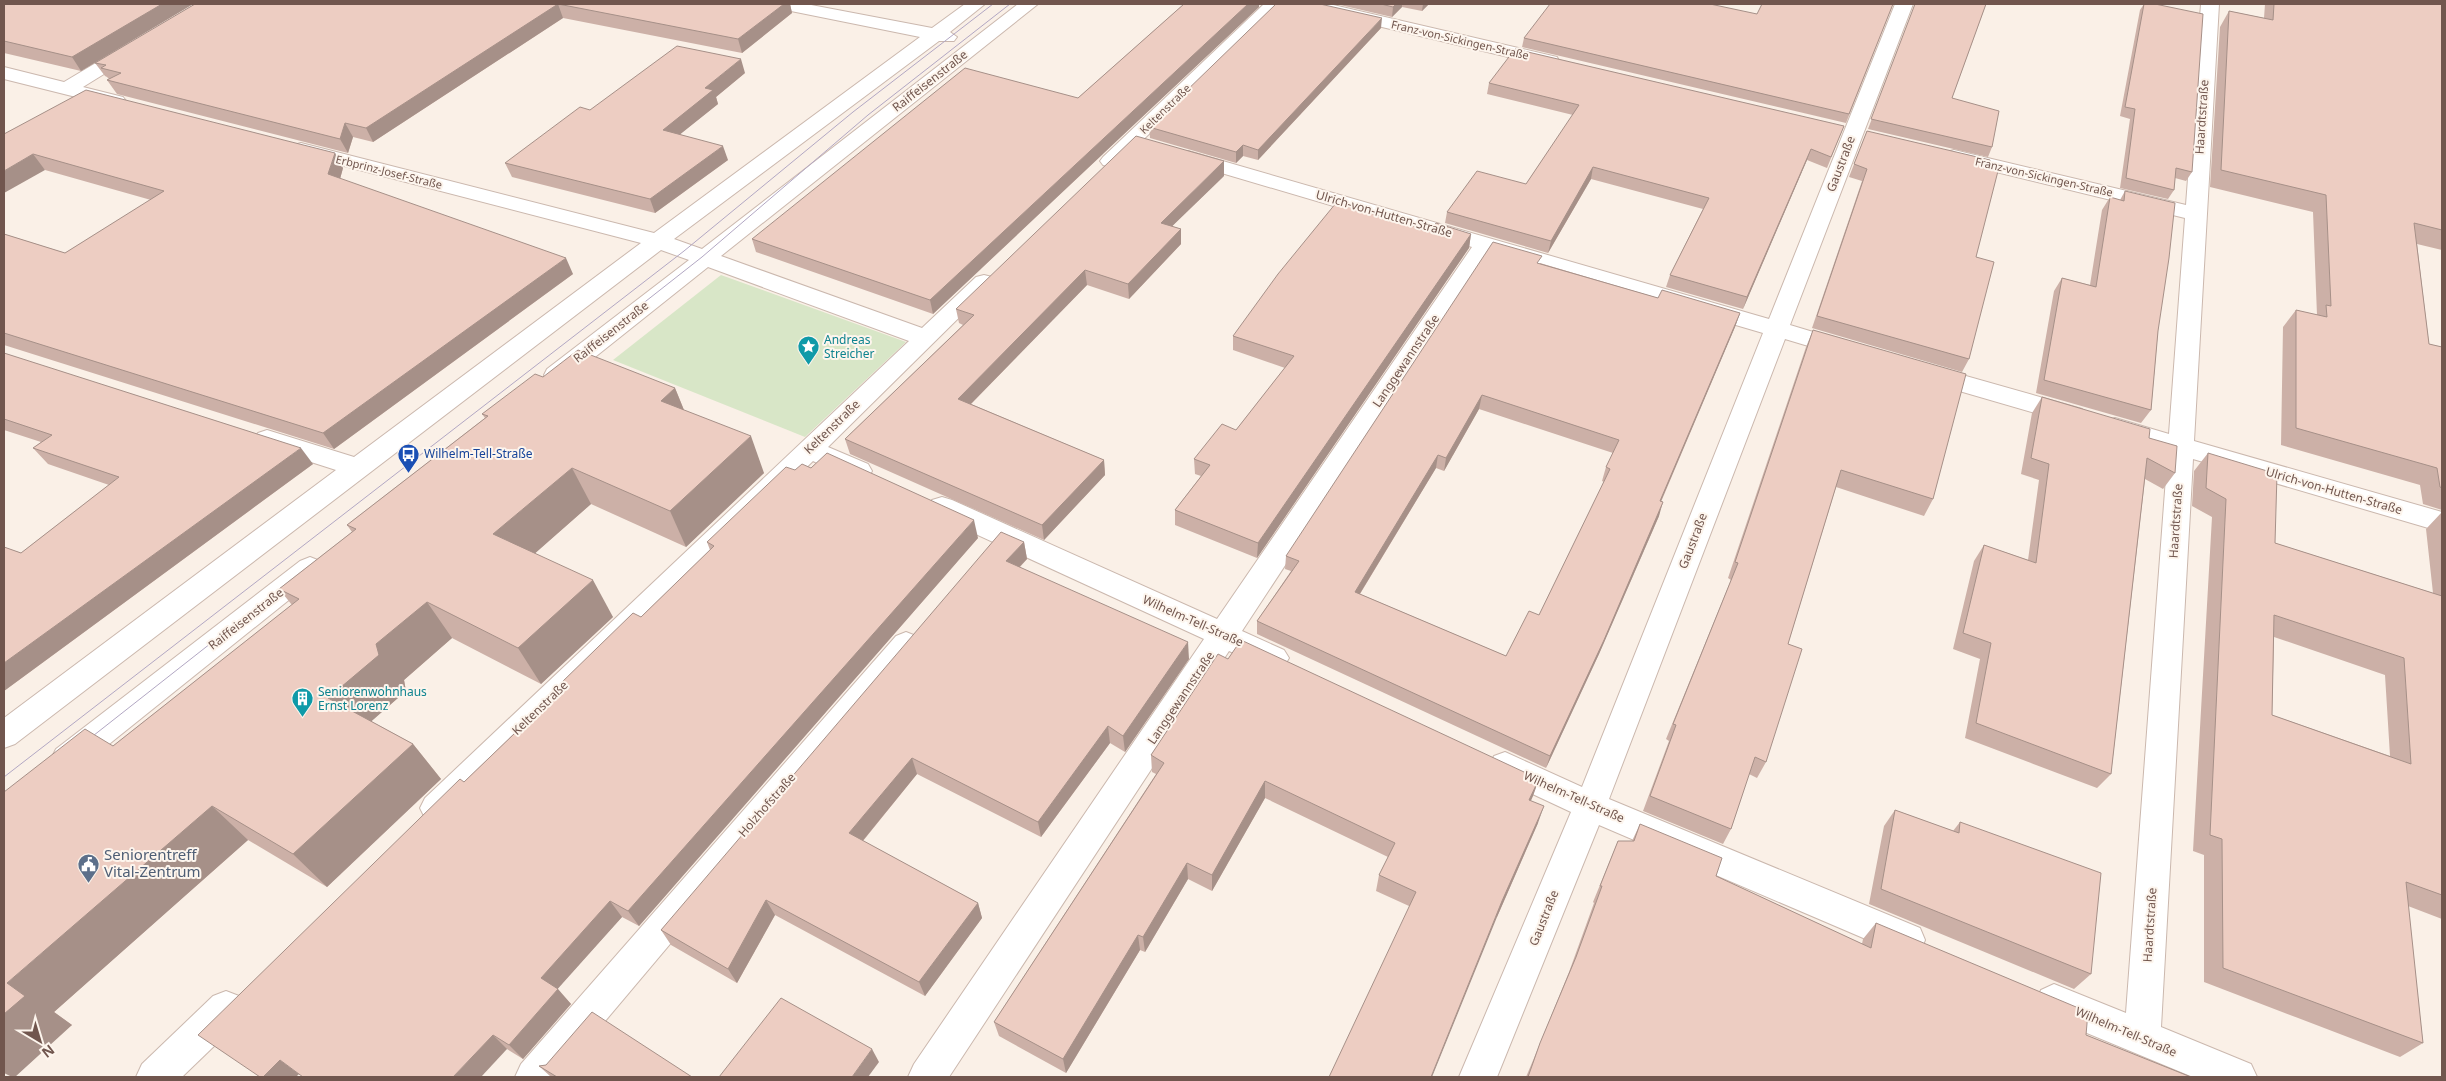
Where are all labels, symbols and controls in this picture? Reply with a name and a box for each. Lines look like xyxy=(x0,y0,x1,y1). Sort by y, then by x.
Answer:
street label: Franz-von-Sickingen-Straße xyxy=(1390,16,1530,63)
street label: Raiffeisenstraße xyxy=(889,46,971,115)
street label: Haardtstraße xyxy=(2190,79,2213,155)
street label: Keltenstraße xyxy=(1136,80,1193,137)
street label: Gaustraße xyxy=(1822,133,1859,194)
street label: Erbprinz-Josef-Straße xyxy=(334,151,444,192)
street label: Franz-von-Sickingen-Straße xyxy=(1974,153,2114,200)
street label: Ulrich-von-Hutten-Straße xyxy=(1314,186,1455,241)
street label: Raiffeisenstraße xyxy=(570,297,652,366)
street label: Langgewannstraße xyxy=(1368,311,1443,410)
place label: Andreas Streicher xyxy=(824,331,874,362)
place icon: Andreas Streicher xyxy=(796,335,820,366)
street label: Keltenstraße xyxy=(800,395,864,458)
bus stop icon: Wilhelm-Tell-Straße xyxy=(396,442,420,473)
place label: Wilhelm-Tell-Straße xyxy=(424,445,533,462)
street label: Ulrich-von-Hutten-Straße xyxy=(2264,463,2405,518)
street label: Haardtstraße xyxy=(2164,483,2187,559)
street label: Gaustraße xyxy=(1674,510,1711,571)
street label: Raiffeisenstraße xyxy=(205,584,287,653)
street label: Wilhelm-Tell-Straße xyxy=(1140,591,1246,650)
street label: Langgewannstraße xyxy=(1143,648,1218,747)
street label: Keltenstraße xyxy=(508,676,572,739)
place label: Seniorenwohnhaus Ernst Lorenz xyxy=(318,683,427,714)
building icon: Seniorenwohnhaus Ernst Lorenz xyxy=(290,687,314,718)
street label: Wilhelm-Tell-Straße xyxy=(1521,767,1627,826)
street label: Holzhofstraße xyxy=(734,769,799,840)
place label: Seniorentreff Vital-Zentrum xyxy=(104,844,201,881)
public building icon: Seniorentreff Vital-Zentrum xyxy=(76,852,100,883)
street label: Gaustraße xyxy=(1525,887,1563,948)
street label: Haardtstraße xyxy=(2138,887,2161,963)
street label: Wilhelm-Tell-Straße xyxy=(2073,1002,2180,1061)
north arrow xyxy=(15,1016,65,1066)
text: N xyxy=(38,1041,59,1063)

